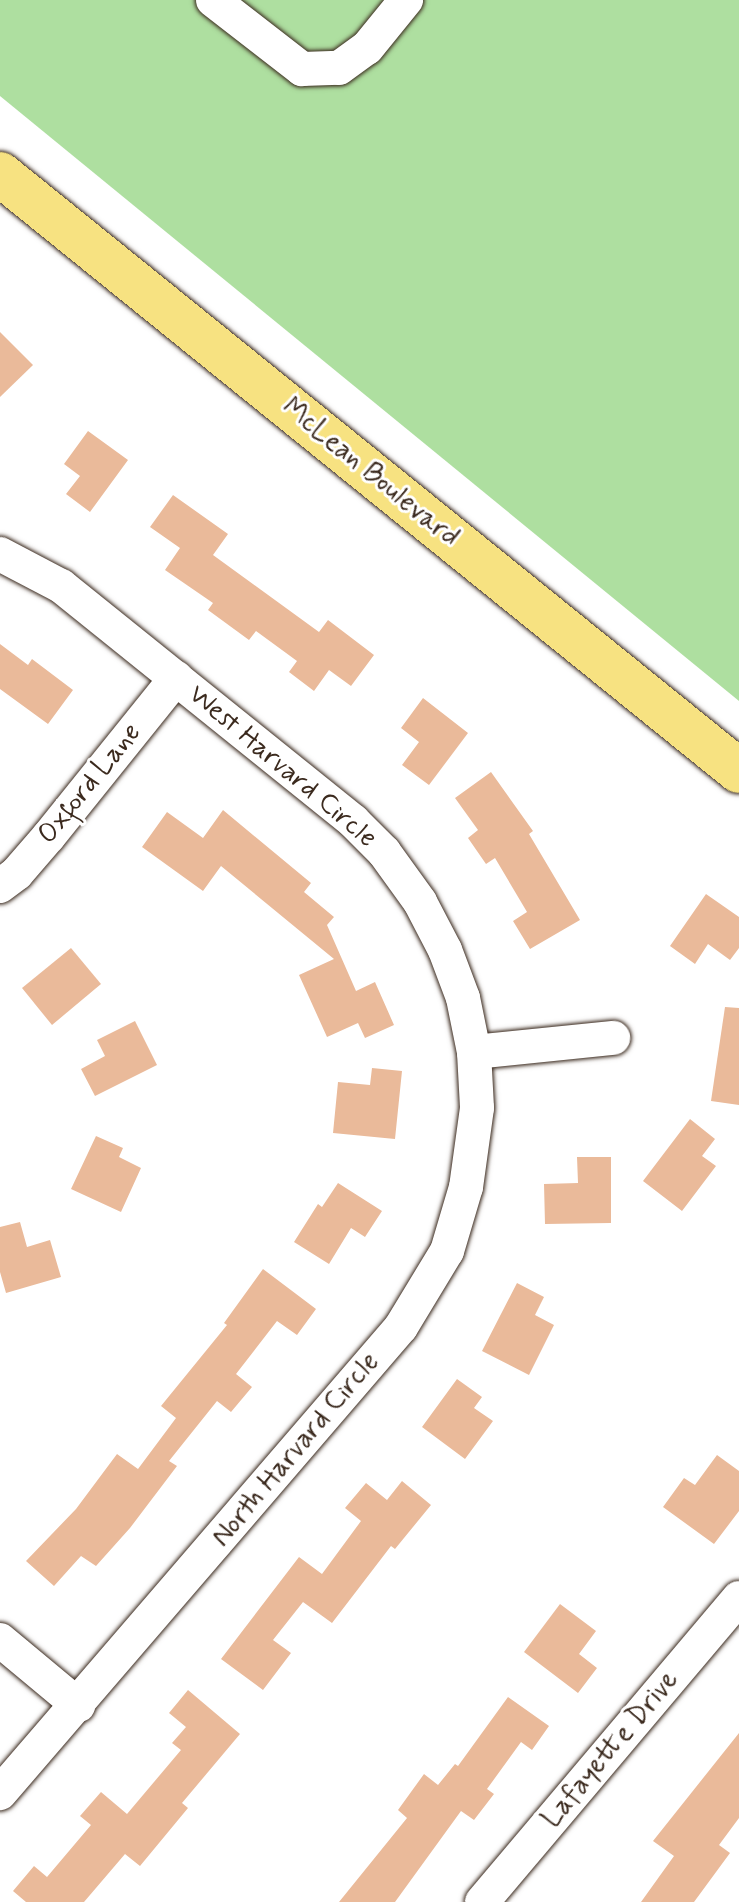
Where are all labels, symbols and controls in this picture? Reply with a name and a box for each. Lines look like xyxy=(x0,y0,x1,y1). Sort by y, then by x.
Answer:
street label: McLean Boulevard xyxy=(276,393,464,553)
street label: West Harvard Circle xyxy=(180,678,384,856)
street label: Oxford Lane xyxy=(30,716,150,852)
street label: North Harvard Circle xyxy=(205,1346,387,1554)
street label: Lafayette Drive xyxy=(536,1665,686,1835)

